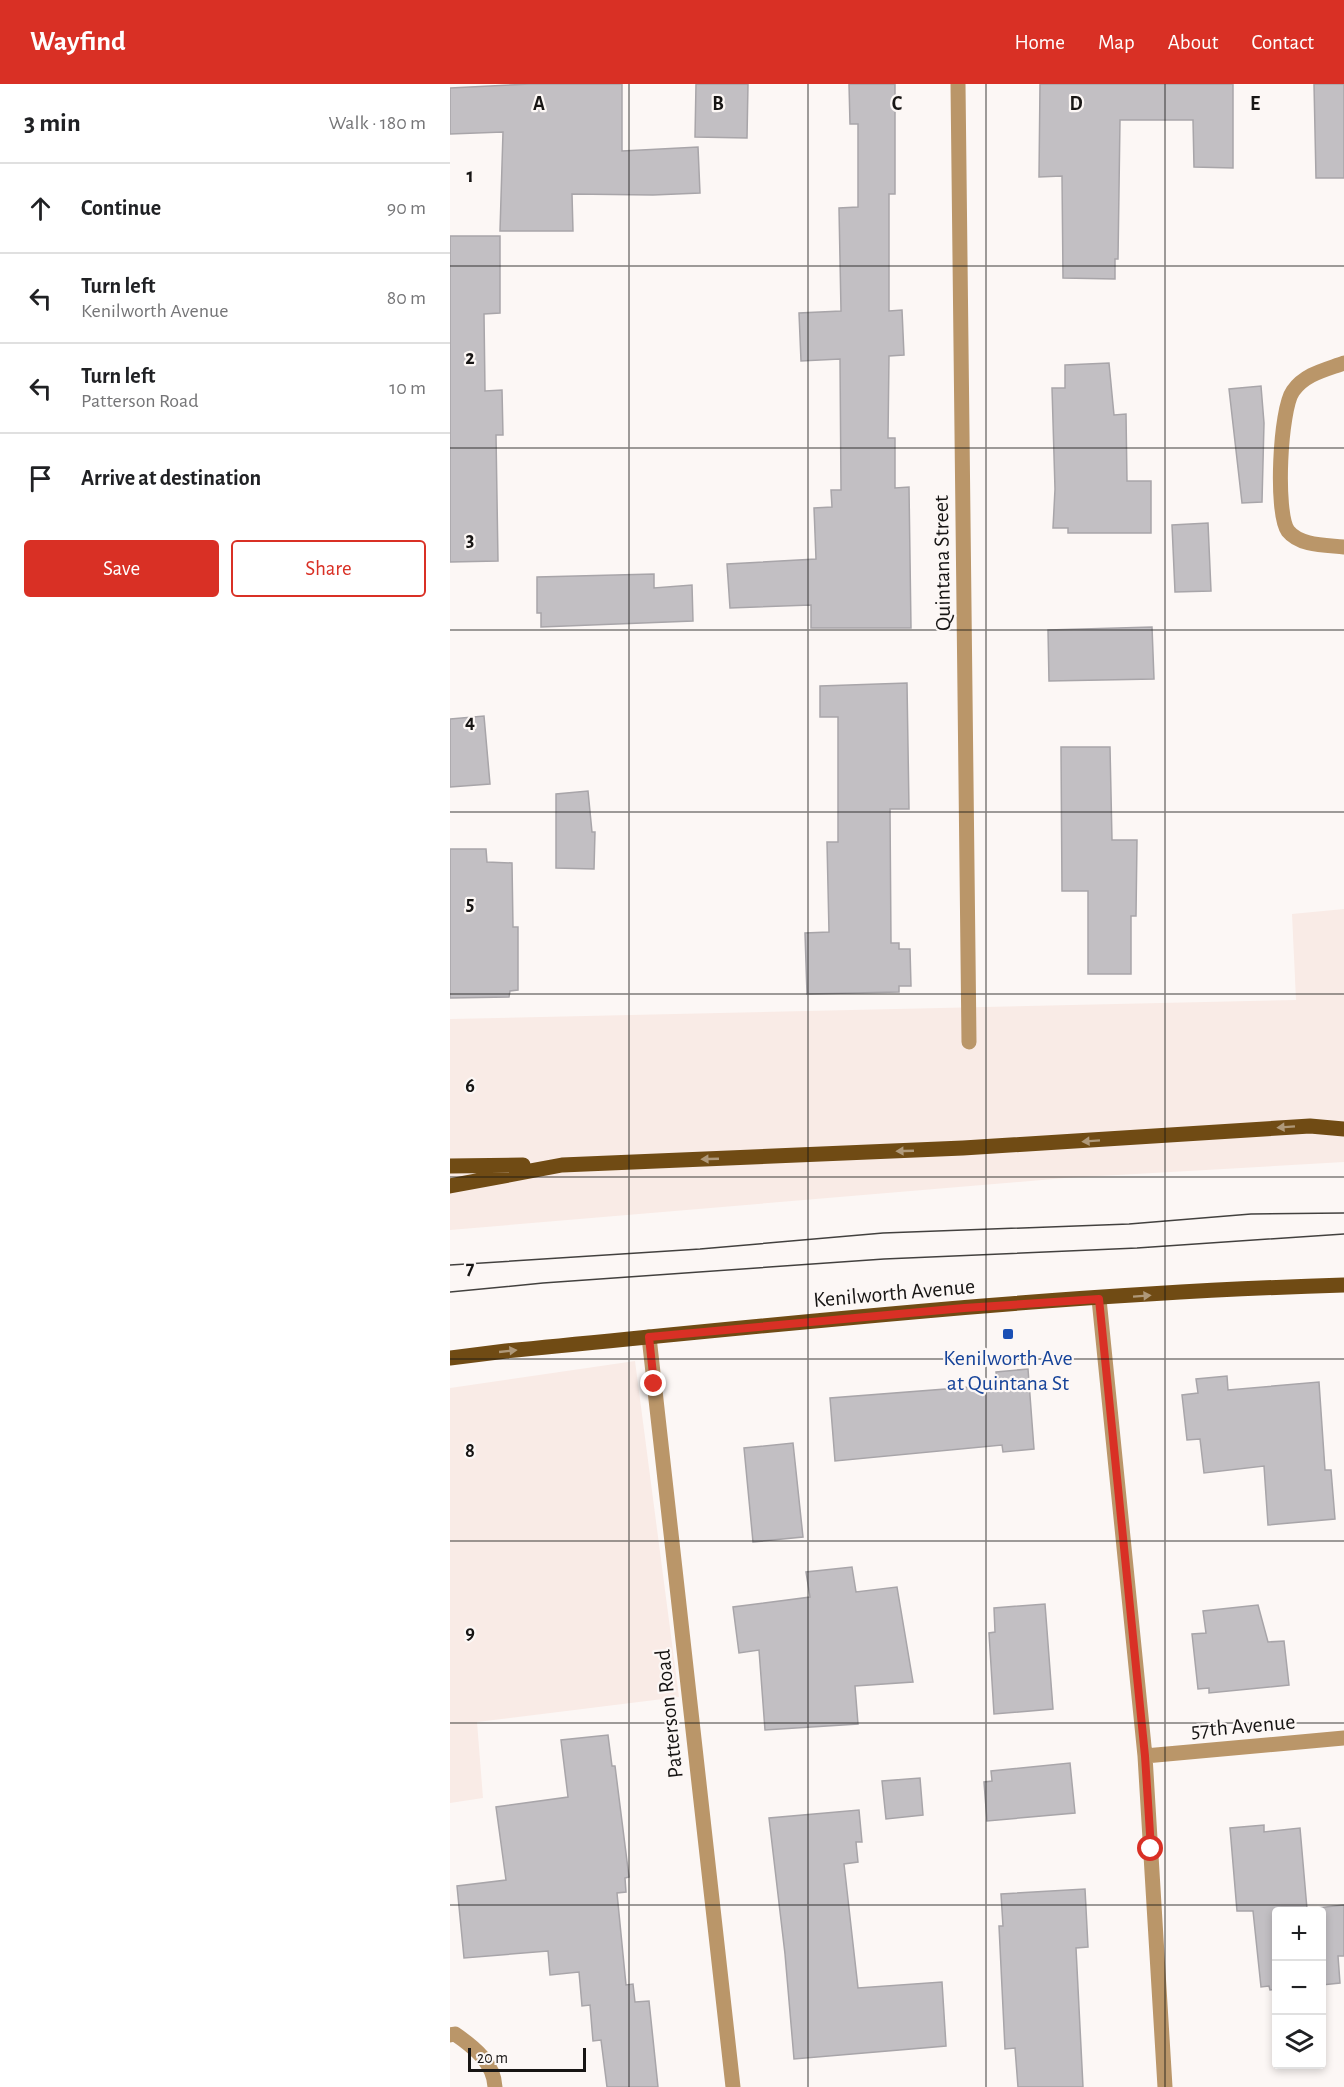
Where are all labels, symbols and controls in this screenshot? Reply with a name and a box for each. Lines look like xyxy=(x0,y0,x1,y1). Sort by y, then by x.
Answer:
text: Wayfind xyxy=(30,28,126,56)
text: Home xyxy=(1014,32,1065,53)
text: Map xyxy=(1098,32,1135,53)
text: About xyxy=(1168,32,1218,53)
text: Contact xyxy=(1251,32,1314,53)
text: A xyxy=(533,94,545,114)
text: B xyxy=(712,94,724,114)
text: C xyxy=(892,94,903,114)
text: D xyxy=(1069,94,1083,114)
text: E xyxy=(1250,94,1260,114)
text: 3 min xyxy=(24,110,81,136)
text: Walk · 180 m xyxy=(329,113,426,133)
text: 1 xyxy=(466,166,474,186)
icon: ahead xyxy=(24,192,57,225)
text: Continue xyxy=(81,197,161,219)
text: 90 m xyxy=(387,198,426,218)
text: Turn left xyxy=(81,275,155,297)
icon: left xyxy=(24,282,57,315)
text: 80 m xyxy=(387,288,426,308)
text: Kenilworth Avenue xyxy=(81,301,228,321)
text: 2 xyxy=(465,348,475,368)
text: Turn left xyxy=(81,365,155,387)
icon: left xyxy=(24,372,57,405)
text: 10 m xyxy=(389,378,426,398)
text: Patterson Road xyxy=(81,391,199,411)
icon: arrive xyxy=(24,462,57,495)
text: Arrive at destination xyxy=(81,467,261,489)
street label: Quintana Street xyxy=(930,495,954,631)
text: 3 xyxy=(466,530,474,550)
button: Save xyxy=(24,540,219,597)
button: Share xyxy=(231,540,426,597)
text: 4 xyxy=(465,712,475,732)
text: 5 xyxy=(466,894,474,914)
text: 6 xyxy=(465,1076,475,1096)
one-way arrow xyxy=(1276,1123,1295,1132)
one-way arrow xyxy=(1082,1137,1101,1146)
one-way arrow xyxy=(895,1146,914,1155)
one-way arrow xyxy=(700,1154,719,1163)
text: 7 xyxy=(466,1258,475,1278)
street label: Kenilworth Avenue xyxy=(812,1275,976,1311)
one-way arrow xyxy=(1132,1291,1151,1301)
marker: Kenilworth Ave at Quintana St xyxy=(1001,1327,1015,1341)
one-way arrow xyxy=(499,1346,518,1355)
place label: Kenilworth Ave at Quintana St xyxy=(943,1347,1073,1394)
route end xyxy=(640,1370,666,1396)
text: 8 xyxy=(465,1441,475,1461)
text: 9 xyxy=(465,1623,475,1643)
street label: Patterson Road xyxy=(651,1648,687,1779)
street label: 57th Avenue xyxy=(1190,1710,1296,1742)
route start xyxy=(1137,1835,1163,1861)
map controls xyxy=(1272,1907,1326,2069)
button: + xyxy=(1272,1907,1326,1961)
button: − xyxy=(1272,1961,1326,2015)
button: layers xyxy=(1272,2015,1326,2069)
scale bar xyxy=(468,2045,586,2072)
text: 20 m xyxy=(477,2050,508,2066)

